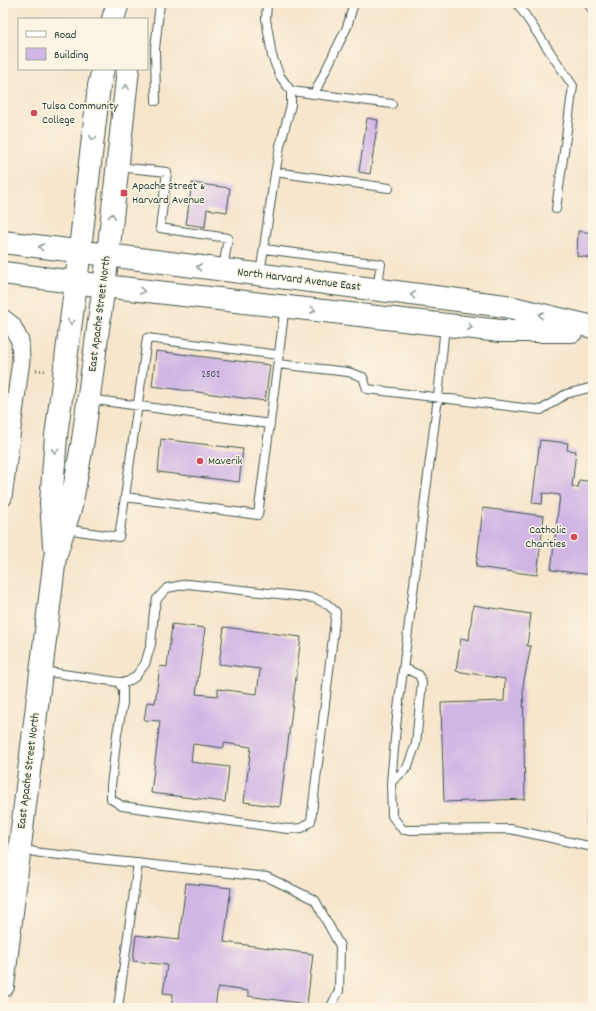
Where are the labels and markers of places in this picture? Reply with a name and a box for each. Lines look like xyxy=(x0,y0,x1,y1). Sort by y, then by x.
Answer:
place label: Tulsa Community College xyxy=(42,98,119,129)
marker: Tulsa Community College xyxy=(29,108,39,118)
place label: Apache Street & Harvard Avenue xyxy=(132,178,205,209)
marker: Apache Street & Harvard Avenue xyxy=(119,188,129,198)
place label: Maverik xyxy=(208,453,243,470)
marker: Maverik xyxy=(195,456,205,466)
place label: Catholic Charities xyxy=(525,522,566,553)
marker: Catholic Charities xyxy=(569,532,579,542)

